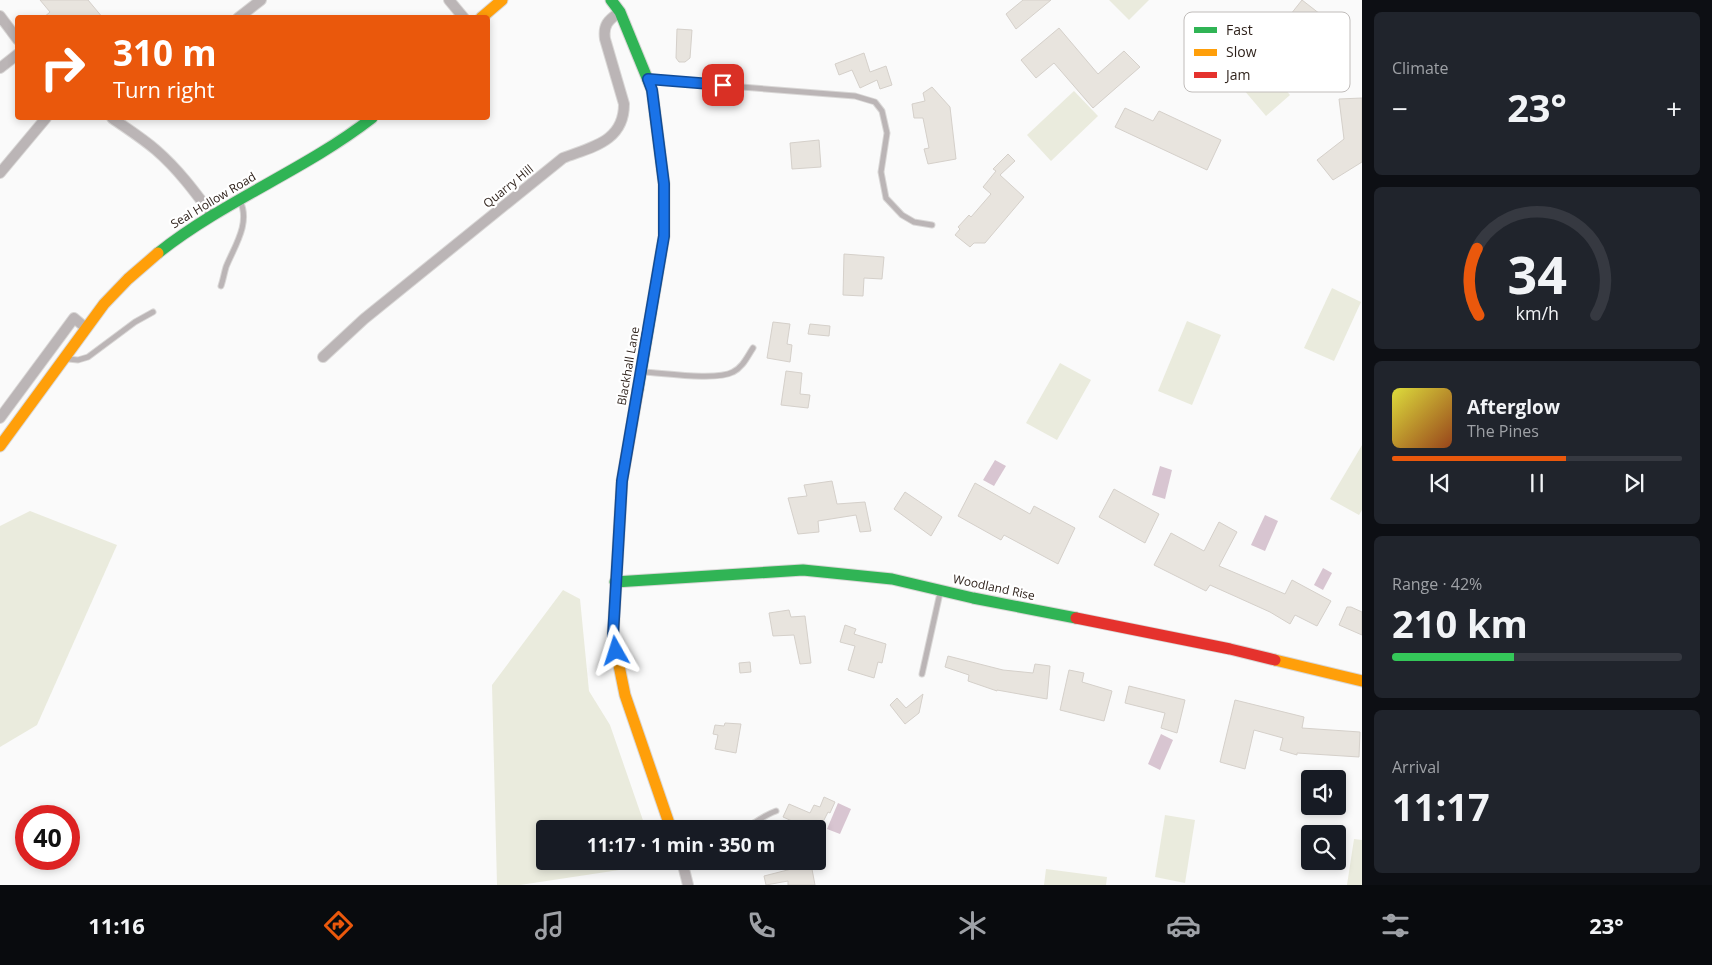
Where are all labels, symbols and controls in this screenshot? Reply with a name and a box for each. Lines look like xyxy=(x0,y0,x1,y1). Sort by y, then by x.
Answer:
legend xyxy=(1184,12,1350,92)
text: Fast xyxy=(1226,20,1253,39)
text: 310 m xyxy=(113,29,217,76)
icon: right xyxy=(30,35,95,100)
text: Slow xyxy=(1226,42,1257,61)
text: Climate xyxy=(1392,57,1449,79)
pin xyxy=(702,64,744,106)
text: Jam xyxy=(1224,65,1251,84)
icon: arrive xyxy=(709,71,737,99)
text: Turn right xyxy=(113,74,215,104)
text: 23° xyxy=(1507,81,1567,133)
text: − xyxy=(1392,89,1408,127)
text: + xyxy=(1666,89,1682,127)
street label: Quarry Hill xyxy=(479,160,537,212)
street label: Seal Hollow Road xyxy=(167,168,259,232)
text: 34 xyxy=(1507,238,1567,309)
text: km/h xyxy=(1515,301,1559,325)
street label: Blackhall Lane xyxy=(613,325,643,407)
text: Afterglow xyxy=(1467,394,1560,420)
text: The Pines xyxy=(1467,420,1539,442)
icon: previous xyxy=(1426,469,1454,497)
icon: pause xyxy=(1523,469,1551,497)
icon: next xyxy=(1620,469,1648,497)
street label: Woodland Rise xyxy=(952,570,1037,604)
text: Range · 42% xyxy=(1392,573,1482,595)
text: 210 km xyxy=(1392,597,1528,649)
position arrow xyxy=(589,624,641,676)
text: Arrival xyxy=(1392,756,1440,778)
map controls xyxy=(1301,770,1346,870)
button: sound xyxy=(1301,770,1346,815)
text: 11:17 xyxy=(1392,780,1490,832)
speed limit sign: 40 xyxy=(15,805,80,870)
button: search xyxy=(1301,825,1346,870)
text: 11:17 · 1 min · 350 m xyxy=(587,832,775,858)
icon: directions xyxy=(321,908,356,943)
icon: music xyxy=(532,908,567,943)
icon: phone xyxy=(744,908,779,943)
icon: climate xyxy=(955,908,990,943)
icon: car xyxy=(1166,908,1201,943)
icon: filters xyxy=(1378,908,1413,943)
text: 11:16 xyxy=(88,910,145,940)
text: 23° xyxy=(1589,910,1624,940)

